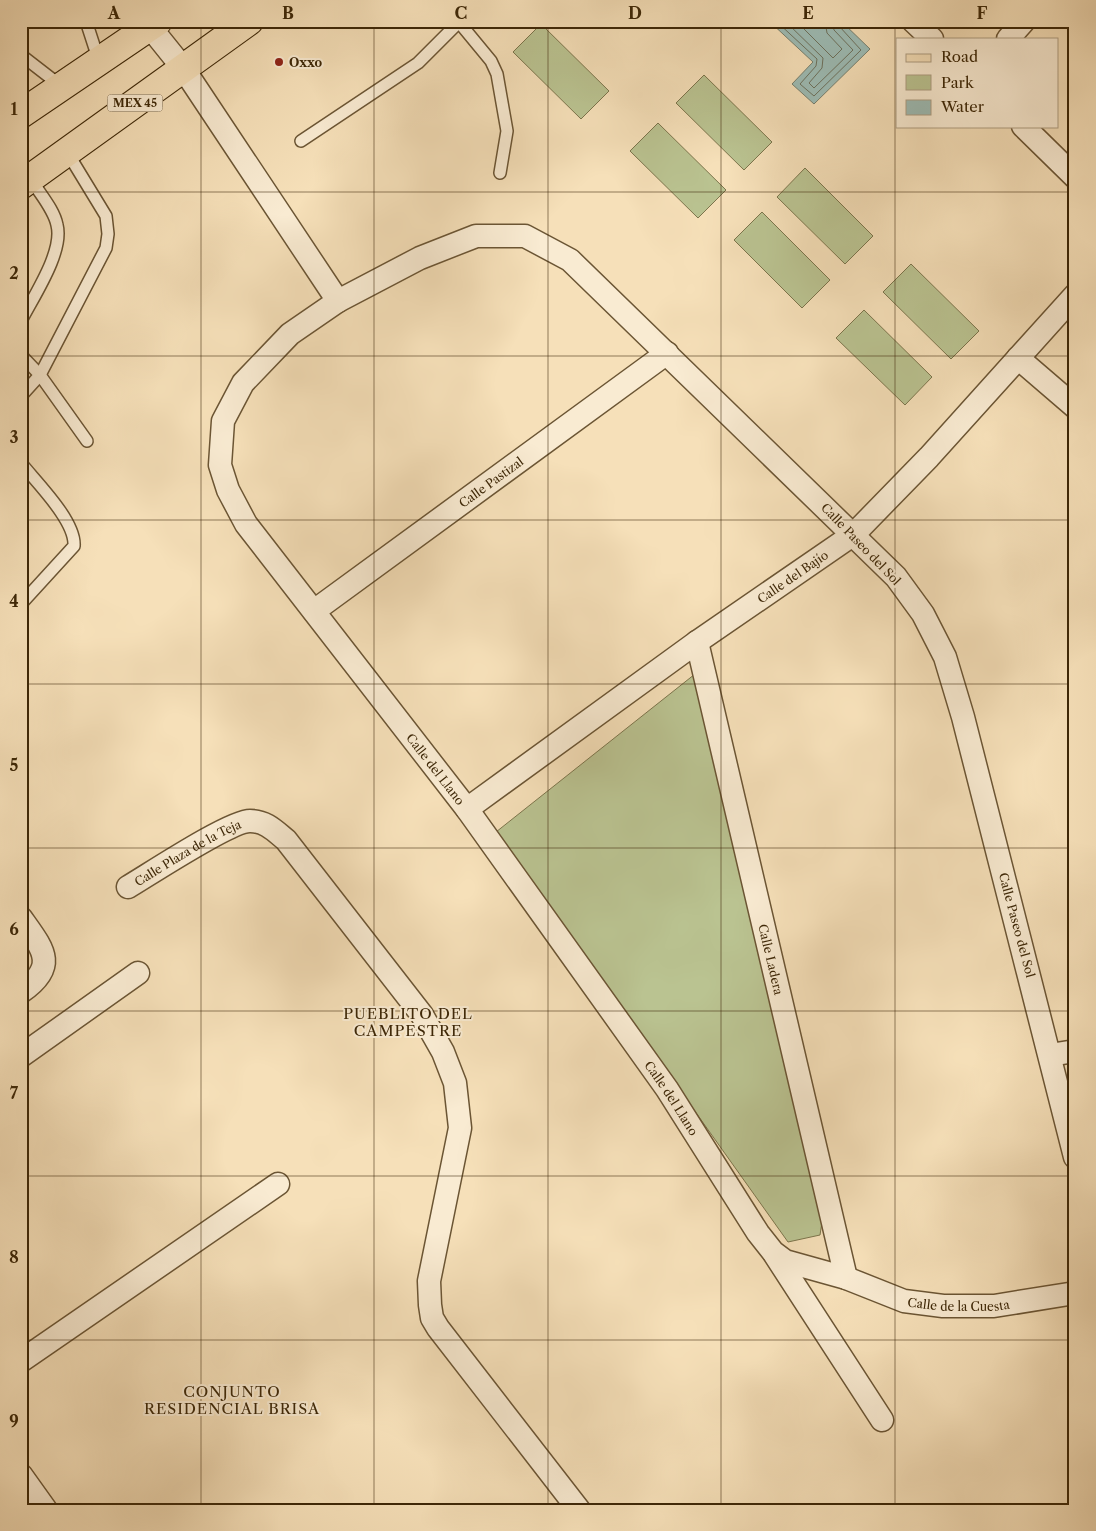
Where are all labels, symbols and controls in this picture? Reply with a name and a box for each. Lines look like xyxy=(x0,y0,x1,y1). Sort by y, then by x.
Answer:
text: A xyxy=(107,3,121,23)
text: B xyxy=(282,3,294,23)
text: C xyxy=(455,3,467,23)
text: D xyxy=(628,3,642,23)
text: E xyxy=(802,3,814,23)
text: F xyxy=(977,3,988,23)
legend xyxy=(896,38,1058,128)
text: Road xyxy=(941,47,978,66)
place label: Oxxo xyxy=(289,55,323,70)
marker: Oxxo xyxy=(273,56,285,68)
text: Park xyxy=(941,73,975,92)
road number: MEX 45 xyxy=(108,95,162,112)
text: Water xyxy=(940,97,985,116)
text: 1 xyxy=(10,99,18,119)
text: 2 xyxy=(9,263,19,283)
text: 3 xyxy=(9,427,19,447)
street label: Calle Pastizal xyxy=(456,453,526,510)
street label: Calle Paseo del Sol xyxy=(818,500,904,588)
street label: Calle del Bajío xyxy=(754,547,831,606)
text: 4 xyxy=(9,591,19,611)
street label: Calle del Llano xyxy=(404,730,468,808)
text: 5 xyxy=(10,755,19,775)
street label: Calle Plaza de la Teja xyxy=(132,816,244,889)
street label: Calle Paseo del Sol xyxy=(996,871,1038,980)
text: 6 xyxy=(9,919,19,939)
street label: Calle Ladera xyxy=(756,922,787,997)
district label: PUEBLITO DEL CAMPESTRE xyxy=(343,1004,473,1040)
street label: Calle del Llano xyxy=(642,1058,702,1138)
text: 7 xyxy=(10,1083,19,1103)
text: 8 xyxy=(9,1247,19,1267)
street label: Calle de la Cuesta xyxy=(907,1294,1011,1314)
district label: CONJUNTO RESIDENCIAL BRISA xyxy=(144,1382,320,1418)
text: 9 xyxy=(9,1411,19,1431)

